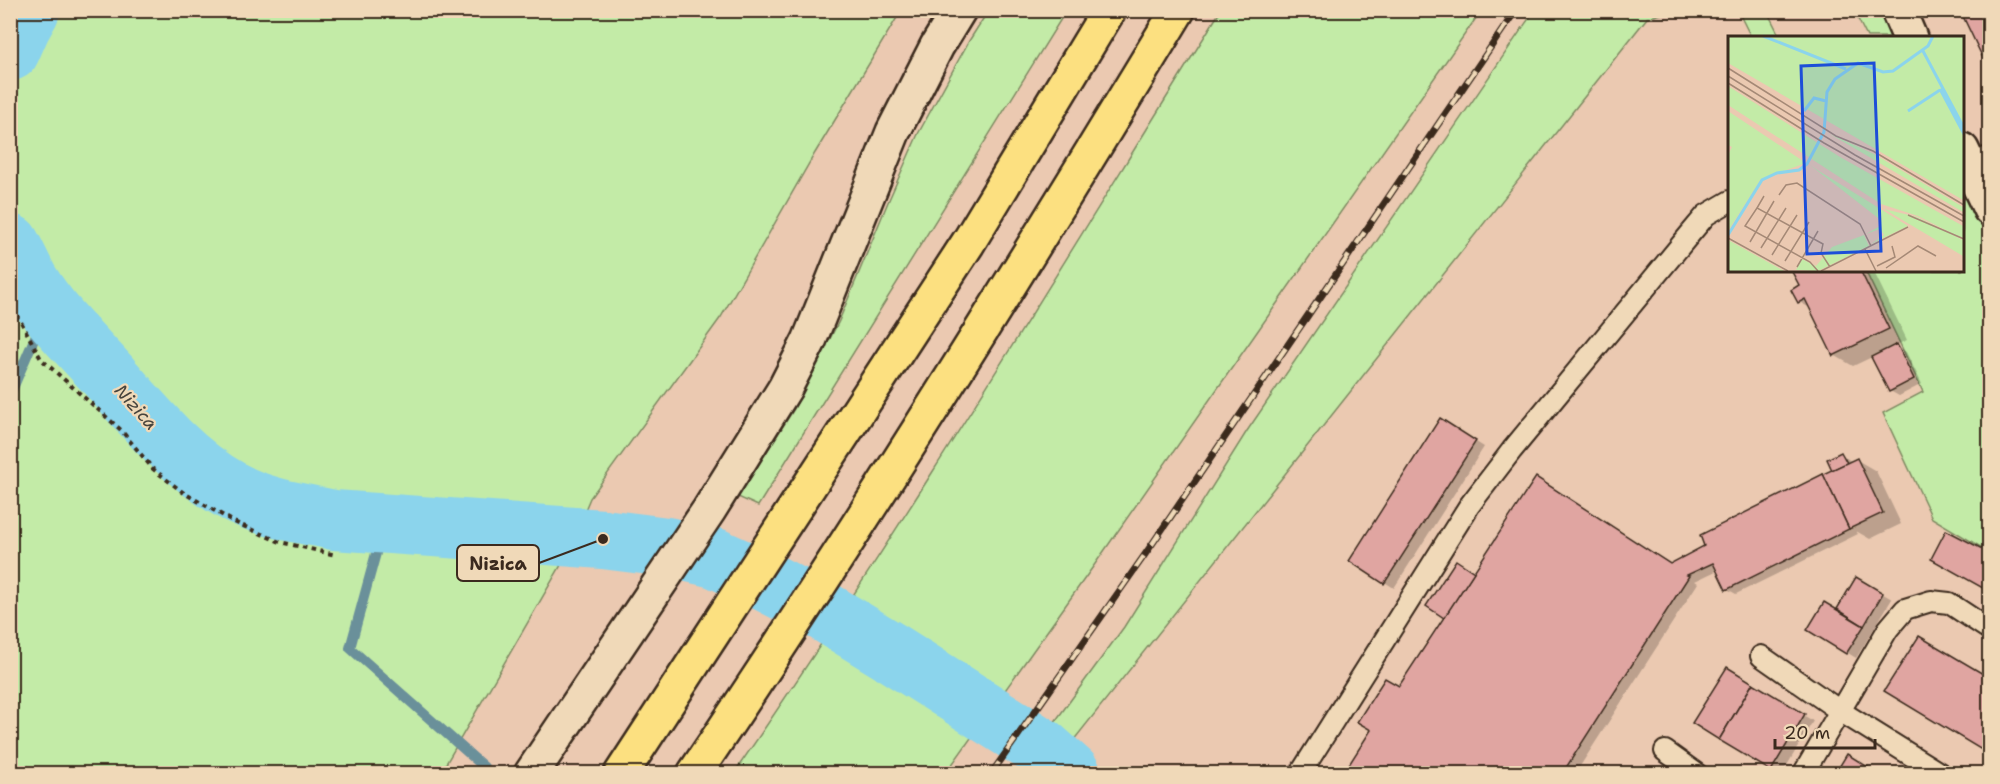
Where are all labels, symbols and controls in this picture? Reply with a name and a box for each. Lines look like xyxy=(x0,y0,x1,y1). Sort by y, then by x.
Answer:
inset map xyxy=(1728,36,1964,272)
water label: Nizica xyxy=(109,379,163,435)
callout: Nizica xyxy=(457,545,539,581)
text: Nizica xyxy=(469,552,527,576)
scale bar xyxy=(1775,712,1876,750)
text: 20 m xyxy=(1784,721,1830,745)

